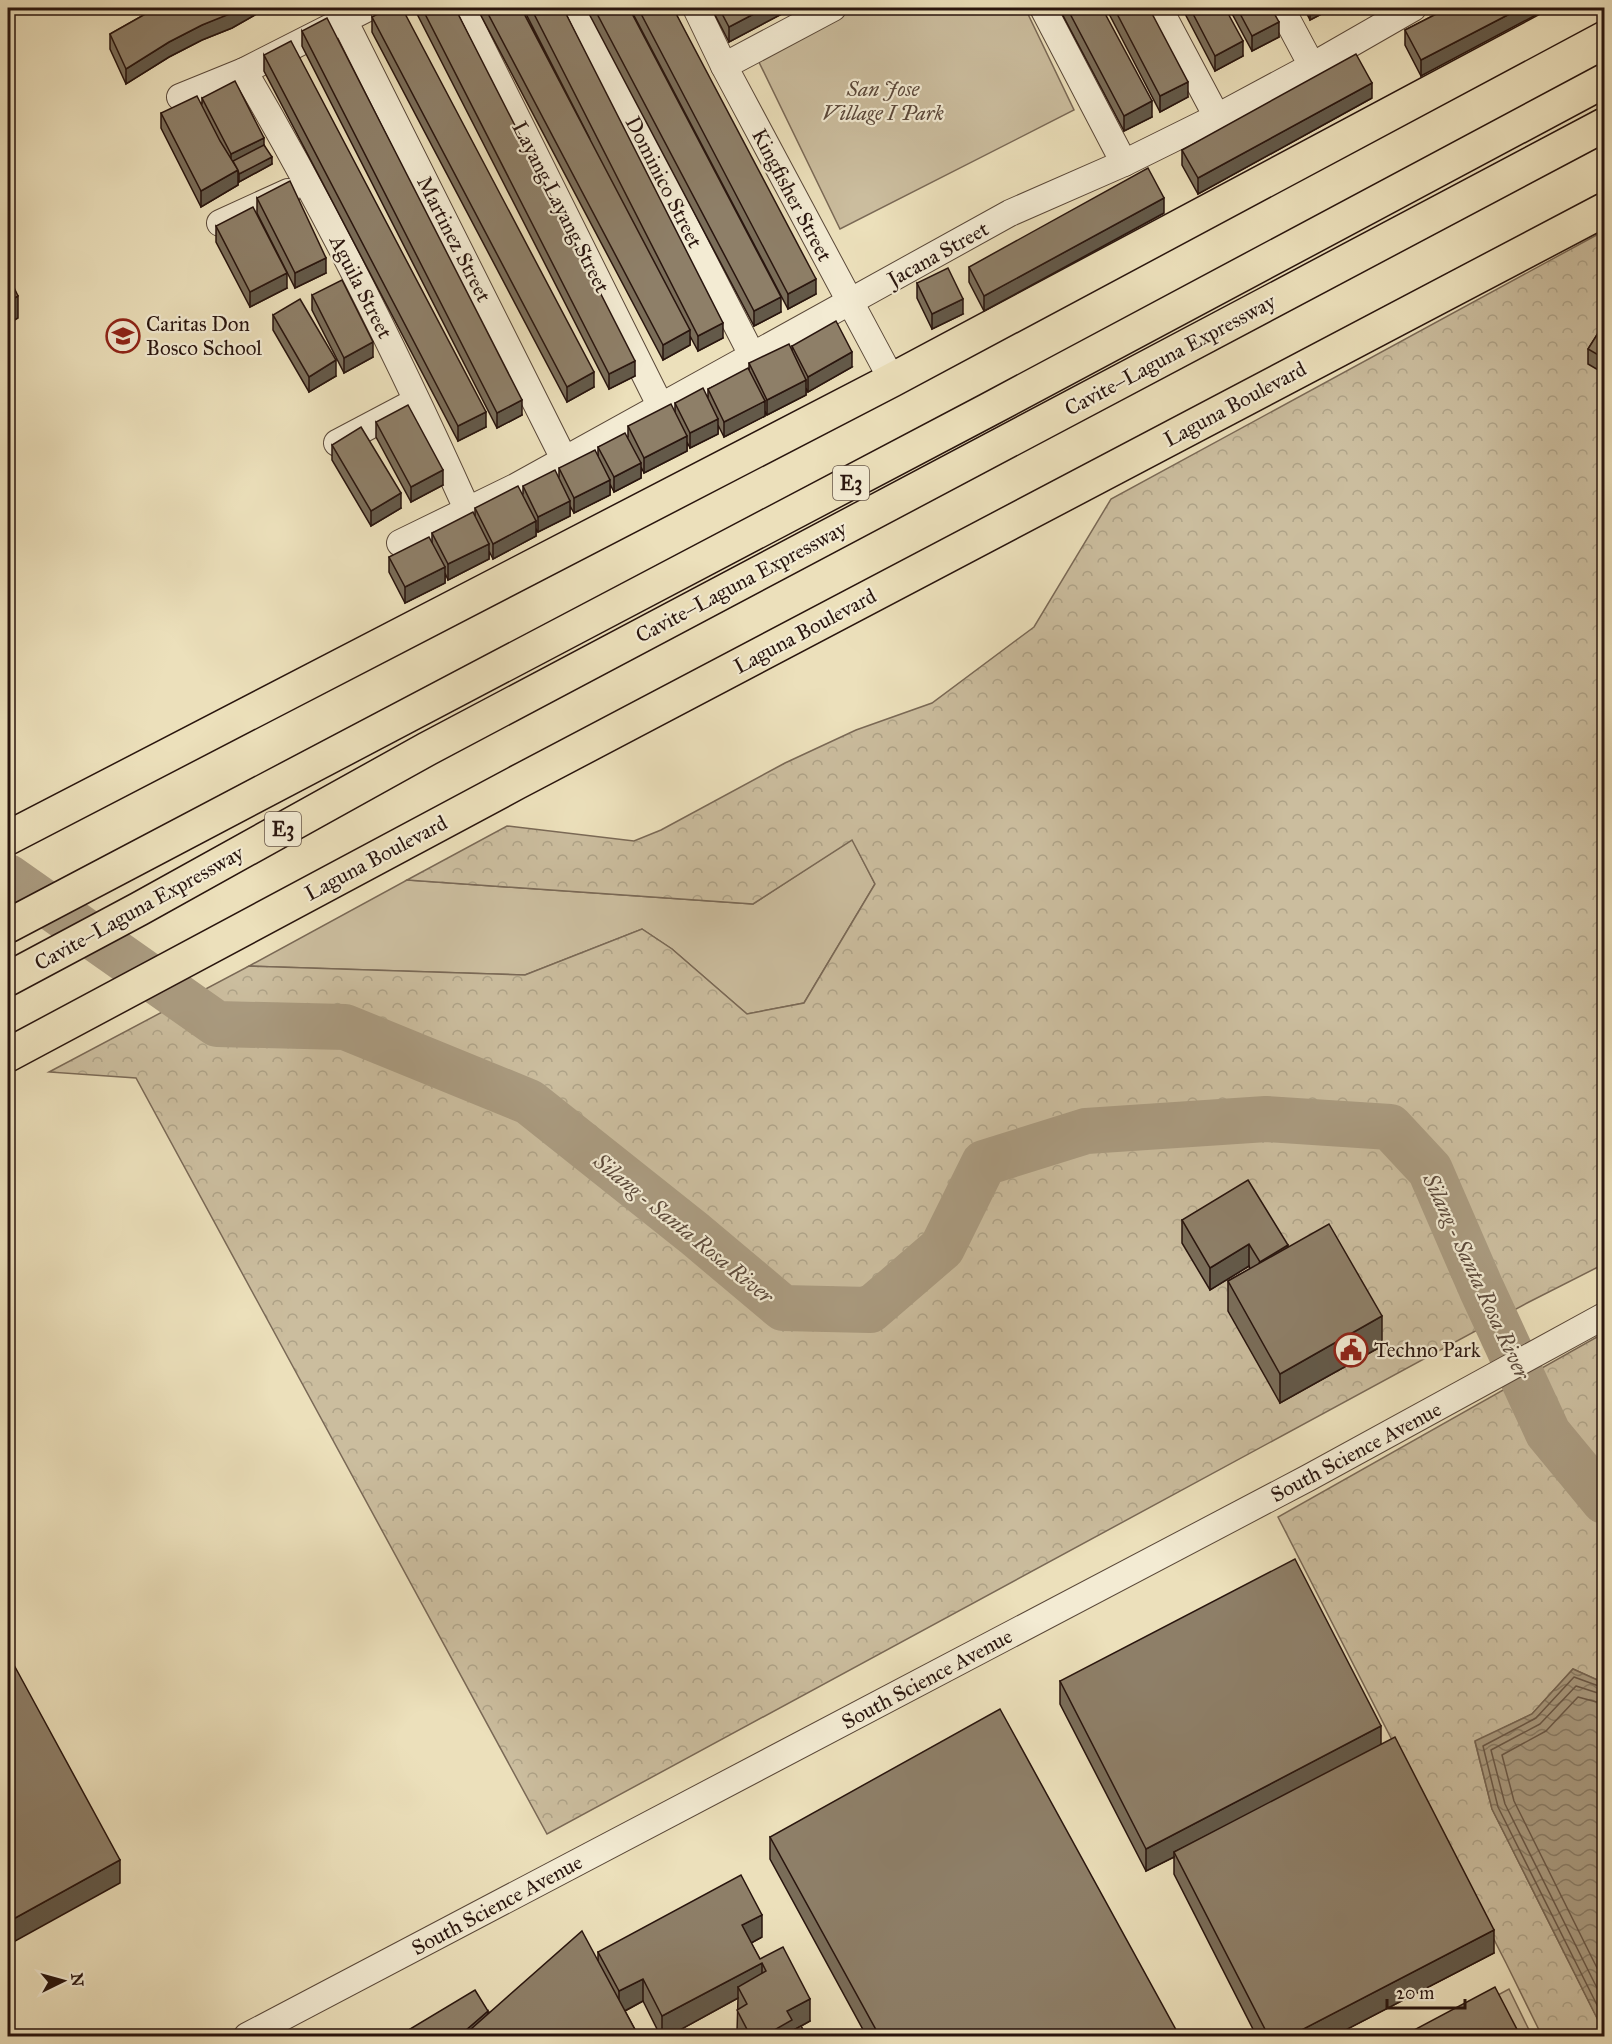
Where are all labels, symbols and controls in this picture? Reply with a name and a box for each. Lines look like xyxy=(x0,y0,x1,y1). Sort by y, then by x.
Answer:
park label: San Jose Village I Park xyxy=(822,76,945,126)
street label: Dominico Street xyxy=(620,112,709,253)
street label: Layang Layang Street xyxy=(507,117,616,298)
street label: Kingfisher Street xyxy=(746,124,838,266)
street label: Martinez Street xyxy=(411,172,497,307)
street label: Jacana Street xyxy=(881,215,994,293)
street label: Aguila Street xyxy=(323,230,398,343)
street label: Cavite–Laguna Expressway xyxy=(1060,288,1281,422)
place label: Caritas Don Bosco School xyxy=(146,311,262,361)
school or university icon: Caritas Don Bosco School xyxy=(105,318,141,354)
street label: Laguna Boulevard xyxy=(1159,355,1311,452)
road number: E3 xyxy=(833,466,869,500)
street label: Cavite–Laguna Expressway xyxy=(631,515,852,649)
street label: Laguna Boulevard xyxy=(729,582,881,679)
street label: Laguna Boulevard xyxy=(300,809,452,906)
road number: E3 xyxy=(265,812,301,846)
street label: Cavite–Laguna Expressway xyxy=(30,839,249,976)
water label: Silang - Santa Rosa River xyxy=(587,1147,781,1310)
water label: Silang - Santa Rosa River xyxy=(1417,1168,1537,1385)
public building icon: Techno Park xyxy=(1333,1332,1369,1368)
place label: Techno Park xyxy=(1374,1337,1481,1363)
street label: South Science Avenue xyxy=(1266,1396,1446,1508)
street label: South Science Avenue xyxy=(837,1623,1017,1735)
street label: South Science Avenue xyxy=(407,1849,587,1961)
north arrow xyxy=(33,1951,93,2011)
text: N xyxy=(67,1972,88,1988)
scale bar xyxy=(1387,1972,1465,2010)
text: 20 m xyxy=(1396,1982,1434,2004)

